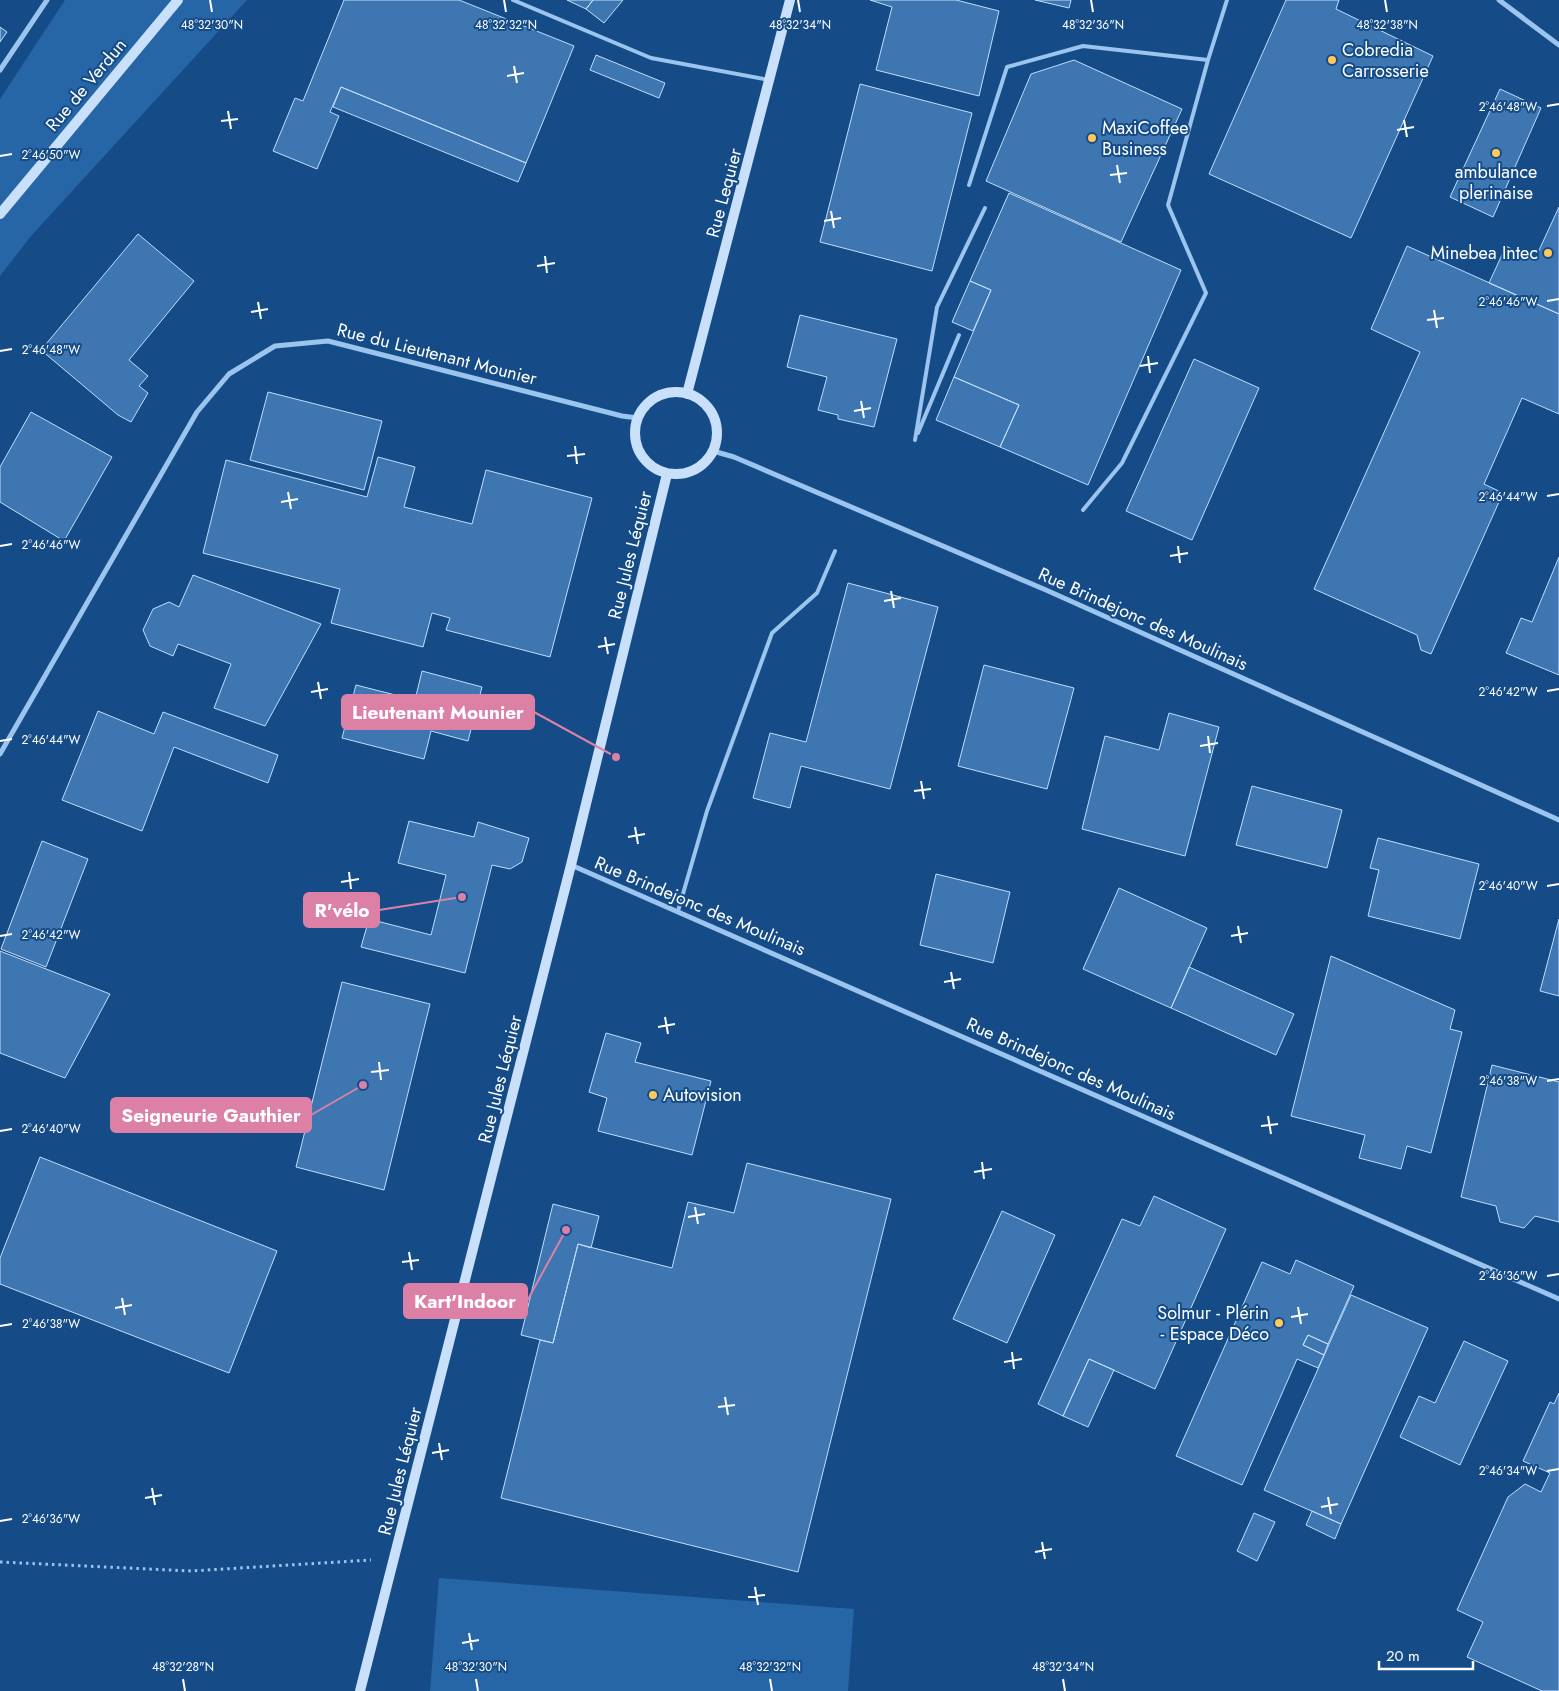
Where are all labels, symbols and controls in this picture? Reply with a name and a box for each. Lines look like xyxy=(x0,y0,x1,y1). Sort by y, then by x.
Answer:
text: 48°32'30"N xyxy=(181,16,243,34)
text: 48°32'32"N xyxy=(475,16,537,34)
text: 48°32'34"N xyxy=(769,16,831,34)
text: 48°32'36"N xyxy=(1062,16,1124,34)
text: 48°32'38"N xyxy=(1356,16,1418,34)
street label: Rue de Verdun xyxy=(39,33,133,137)
place label: Cobredia Carrosserie xyxy=(1342,37,1429,84)
marker: Cobredia Carrosserie xyxy=(1326,54,1338,66)
text: 2°46'48"W xyxy=(1479,98,1537,116)
place label: MaxiCoffee Business xyxy=(1102,115,1188,162)
marker: MaxiCoffee Business xyxy=(1086,132,1098,144)
street label: Rue Lequier xyxy=(700,145,749,241)
text: 2°46'50"W xyxy=(22,146,81,164)
marker: ambulance plerinaise xyxy=(1490,147,1502,159)
place label: ambulance plerinaise xyxy=(1455,159,1537,206)
place label: Minebea Intec xyxy=(1430,240,1538,266)
marker: Minebea Intec xyxy=(1542,247,1554,259)
text: 2°46'46"W xyxy=(1479,293,1538,311)
street label: Rue du Lieutenant Mounier xyxy=(334,317,540,392)
text: 2°46'48"W xyxy=(22,341,80,359)
street label: Rue Jules Léquier xyxy=(602,487,659,622)
text: 2°46'44"W xyxy=(1479,488,1538,506)
text: 2°46'46"W xyxy=(22,536,81,554)
street label: Rue Brindejonc des Moulinais xyxy=(1034,561,1252,677)
text: 2°46'42"W xyxy=(1479,683,1538,701)
callout: Lieutenant Mounier xyxy=(342,695,534,729)
text: Lieutenant Mounier xyxy=(352,699,524,726)
text: 2°46'44"W xyxy=(22,731,81,749)
street label: Rue Brindejonc des Moulinais xyxy=(591,850,809,962)
text: 2°46'40"W xyxy=(1478,877,1538,895)
callout: R'vélo xyxy=(304,893,379,927)
text: R'vélo xyxy=(314,897,370,924)
text: 2°46'42"W xyxy=(22,926,81,944)
street label: Rue Jules Léquier xyxy=(472,1011,529,1146)
street label: Rue Brindejonc des Moulinais xyxy=(962,1011,1180,1127)
text: 2°46'38"W xyxy=(1479,1072,1537,1090)
place label: Autovision xyxy=(663,1082,742,1108)
marker: Autovision xyxy=(647,1089,659,1101)
callout: Seigneurie Gauthier xyxy=(111,1098,311,1132)
text: Seigneurie Gauthier xyxy=(121,1102,301,1129)
text: 2°46'40"W xyxy=(21,1120,81,1138)
text: 2°46'36"W xyxy=(1479,1267,1537,1285)
callout: Kart'Indoor xyxy=(404,1284,527,1318)
text: Kart'Indoor xyxy=(414,1288,516,1315)
place label: Solmur - Plérin - Espace Déco xyxy=(1157,1300,1269,1347)
text: 2°46'38"W xyxy=(22,1315,80,1333)
marker: Solmur - Plérin - Espace Déco xyxy=(1273,1317,1285,1329)
street label: Rue Jules Léquier xyxy=(372,1403,429,1538)
text: 2°46'34"W xyxy=(1479,1462,1537,1480)
text: 2°46'36"W xyxy=(22,1510,80,1528)
scale bar xyxy=(1379,1638,1473,1670)
text: 20 m xyxy=(1386,1645,1420,1667)
text: 48°32'28"N xyxy=(152,1658,214,1676)
text: 48°32'30"N xyxy=(445,1658,507,1676)
text: 48°32'32"N xyxy=(739,1658,801,1676)
text: 48°32'34"N xyxy=(1032,1658,1094,1676)

